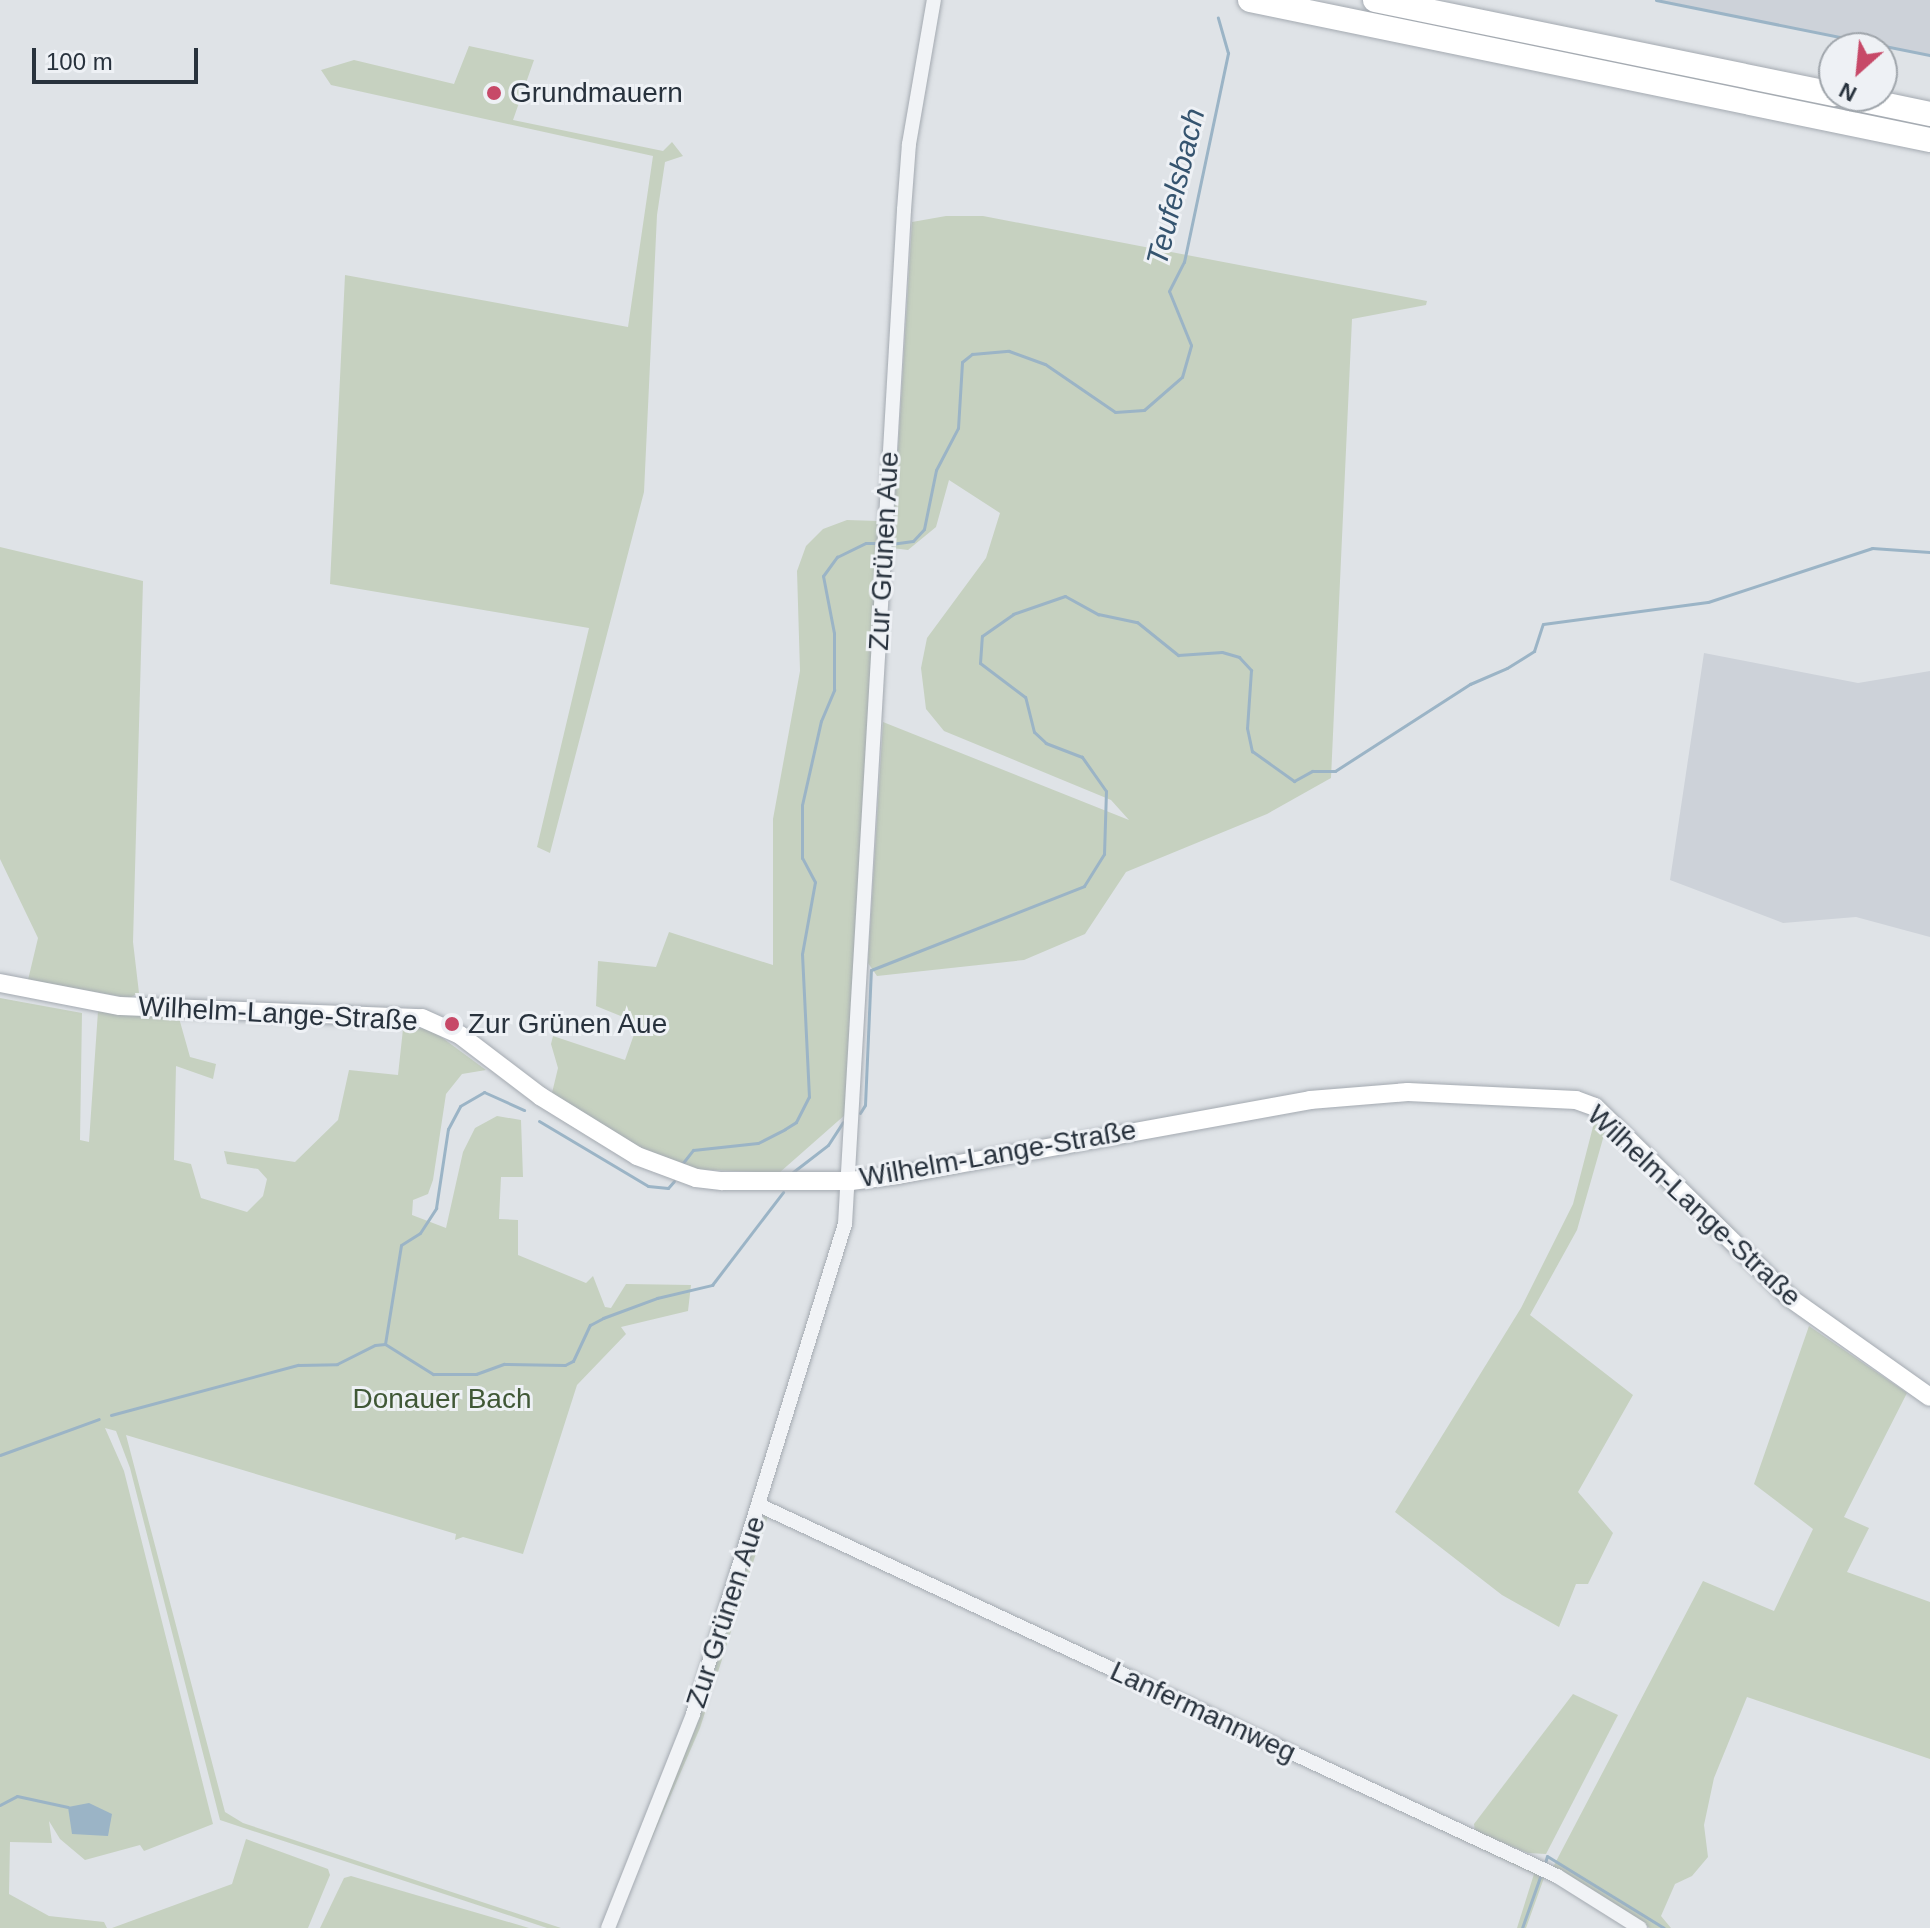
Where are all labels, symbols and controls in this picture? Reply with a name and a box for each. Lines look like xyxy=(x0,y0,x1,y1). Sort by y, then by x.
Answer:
scale bar xyxy=(36,32,202,82)
north arrow xyxy=(1818,32,1898,112)
text: 100 m xyxy=(46,48,113,75)
place label: Grundmauern xyxy=(510,76,683,110)
text: N xyxy=(1835,77,1861,107)
marker: Grundmauern xyxy=(485,84,503,102)
water label: Teufelsbach xyxy=(1139,105,1213,269)
street label: Zur Grünen Aue xyxy=(862,450,906,652)
street label: Wilhelm-Lange-Straße xyxy=(137,990,419,1038)
place label: Zur Grünen Aue xyxy=(468,1007,669,1041)
marker: Zur Grünen Aue xyxy=(443,1015,461,1033)
street label: Wilhelm-Lange-Straße xyxy=(1580,1098,1808,1314)
street label: Wilhelm-Lange-Straße xyxy=(857,1113,1139,1195)
park label: Donauer Bach xyxy=(352,1382,532,1416)
street label: Zur Grünen Aue xyxy=(679,1511,773,1713)
street label: Lanfermannweg xyxy=(1105,1654,1301,1770)

